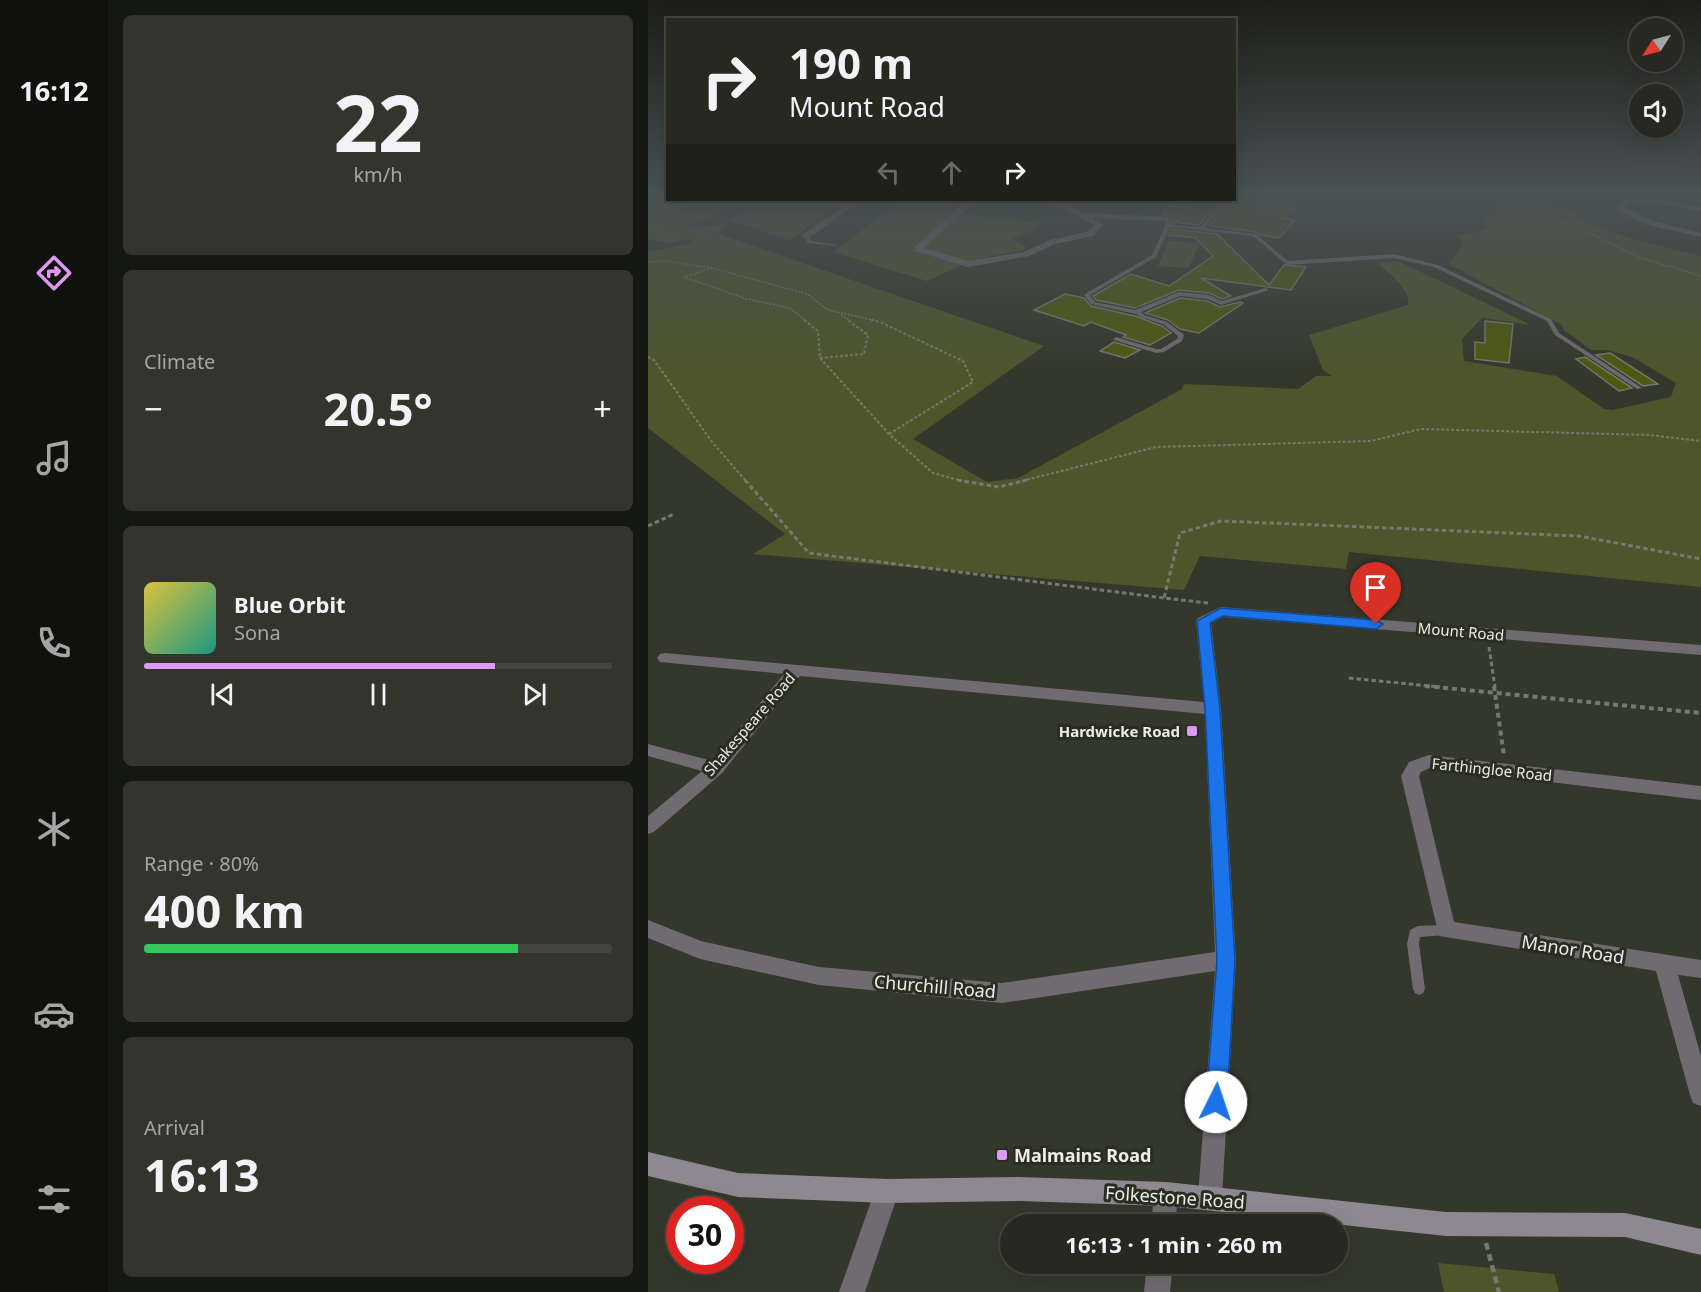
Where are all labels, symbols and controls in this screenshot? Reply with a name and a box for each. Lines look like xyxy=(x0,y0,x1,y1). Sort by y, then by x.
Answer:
north arrow xyxy=(1629,18,1683,72)
map controls xyxy=(1629,18,1683,138)
text: 190 m xyxy=(789,34,913,91)
icon: right xyxy=(690,42,768,120)
text: 22 xyxy=(333,69,423,175)
text: 16:12 xyxy=(19,72,89,109)
button: sound xyxy=(1629,84,1683,138)
text: Mount Road xyxy=(789,88,945,125)
icon: left xyxy=(872,156,905,189)
icon: ahead xyxy=(935,156,968,189)
icon: right xyxy=(998,156,1031,189)
text: km/h xyxy=(353,161,403,188)
icon: directions xyxy=(33,252,75,294)
text: Climate xyxy=(144,348,215,375)
text: 20.5° xyxy=(324,378,432,439)
text: − xyxy=(144,386,163,431)
text: + xyxy=(593,386,612,431)
icon: music xyxy=(33,437,75,479)
pin xyxy=(1350,562,1401,624)
icon: arrive xyxy=(1359,571,1392,604)
text: Blue Orbit xyxy=(234,589,346,619)
street label: Mount Road xyxy=(1417,617,1505,645)
text: Sona xyxy=(234,619,281,646)
icon: phone xyxy=(33,622,75,664)
street label: Shakespeare Road xyxy=(699,668,799,780)
icon: previous xyxy=(206,678,239,711)
icon: pause xyxy=(362,678,395,711)
icon: next xyxy=(518,678,551,711)
place label: Hardwicke Road xyxy=(1059,721,1180,741)
marker: Hardwicke Road xyxy=(1185,724,1199,738)
street label: Farthingloe Road xyxy=(1431,753,1553,785)
icon: climate xyxy=(33,808,75,850)
text: Range · 80% xyxy=(144,850,259,877)
text: 400 km xyxy=(144,880,305,941)
street label: Manor Road xyxy=(1520,929,1626,969)
street label: Churchill Road xyxy=(873,969,997,1003)
icon: car xyxy=(33,993,75,1035)
position arrow xyxy=(1184,1070,1248,1134)
text: Arrival xyxy=(144,1114,205,1141)
place label: Malmains Road xyxy=(1014,1143,1151,1167)
text: 16:13 xyxy=(144,1144,260,1205)
marker: Malmains Road xyxy=(995,1148,1009,1162)
icon: filters xyxy=(33,1178,75,1220)
street label: Folkestone Road xyxy=(1104,1180,1246,1214)
speed limit sign: 30 xyxy=(666,1196,744,1274)
text: 16:13 · 1 min · 260 m xyxy=(1065,1229,1283,1259)

